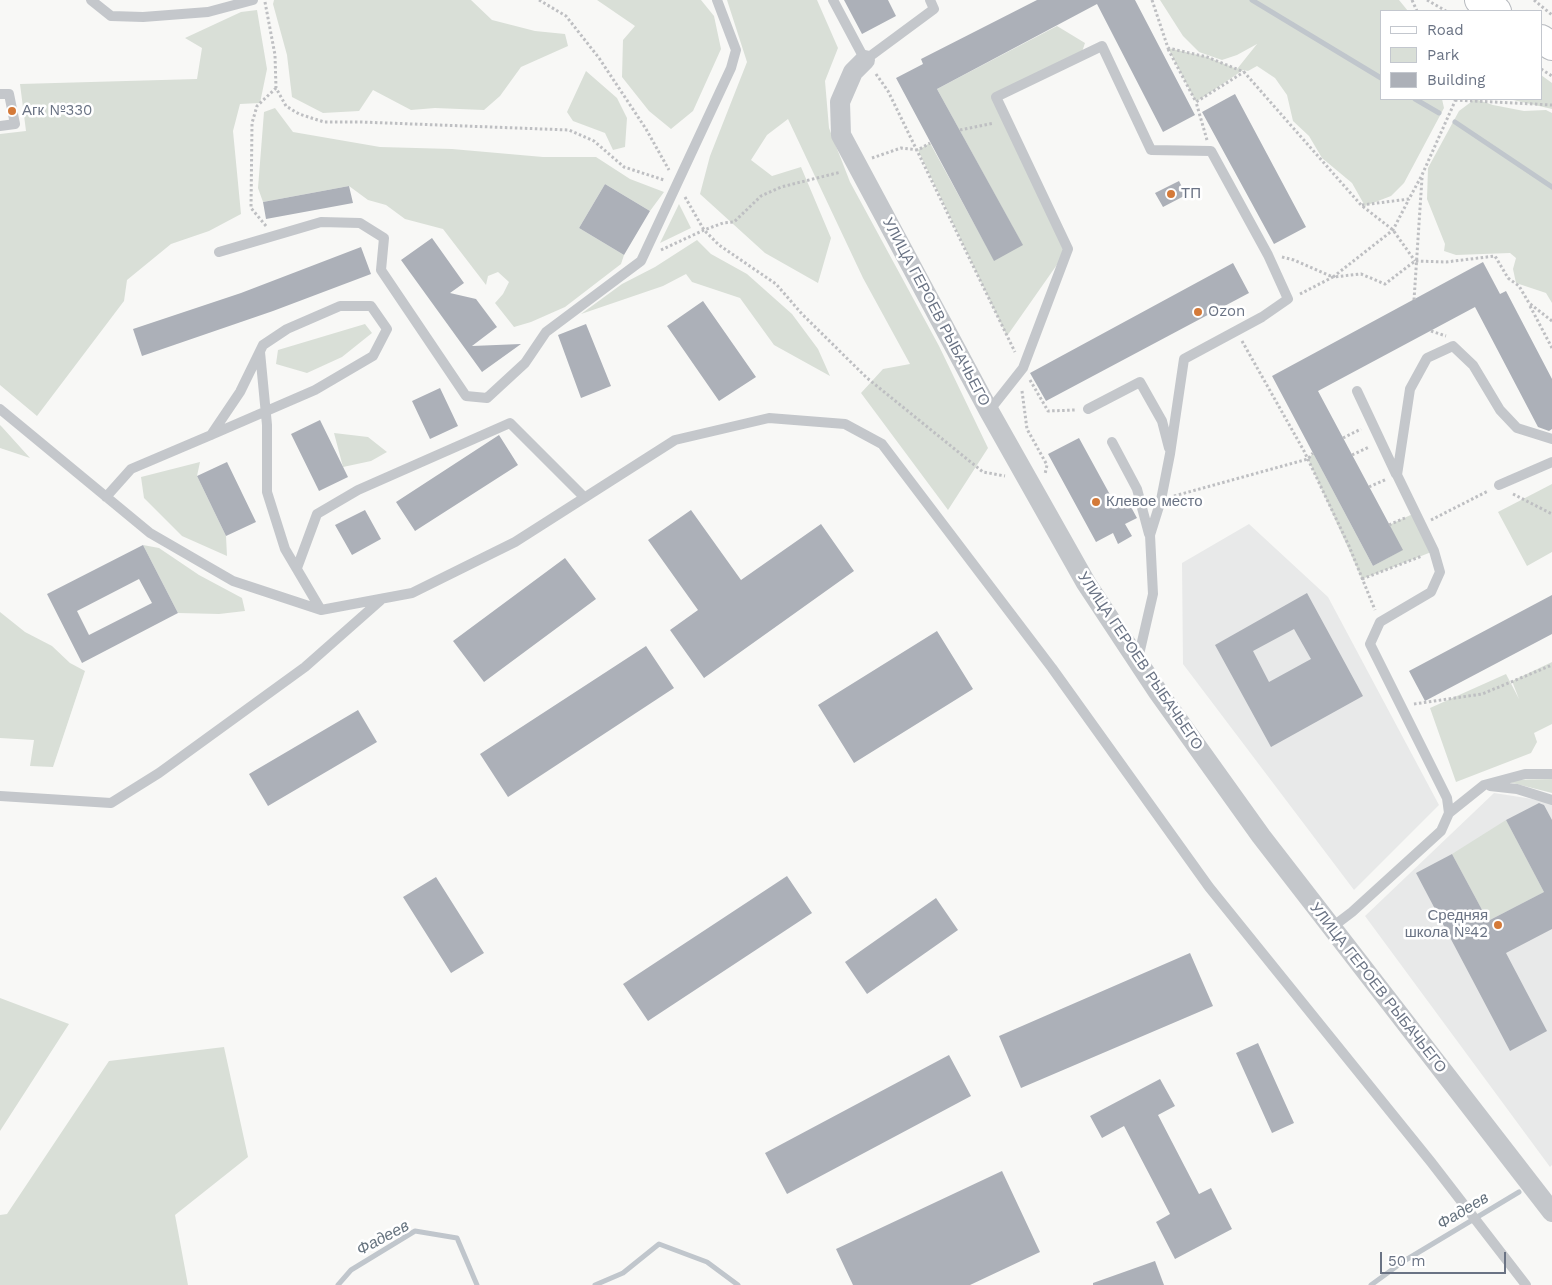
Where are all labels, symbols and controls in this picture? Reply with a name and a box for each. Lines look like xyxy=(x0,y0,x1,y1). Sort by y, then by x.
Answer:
legend xyxy=(1380,10,1542,100)
text: Road xyxy=(1427,21,1464,39)
text: Park xyxy=(1427,46,1459,64)
text: Building xyxy=(1427,71,1485,89)
place label: Агк №330 xyxy=(22,102,92,120)
marker: Агк №330 xyxy=(6,105,18,117)
place label: ТП xyxy=(1181,185,1201,203)
marker: ТП xyxy=(1165,188,1177,200)
street label: УЛИЦА ГЕРОЕВ РЫБАЧЬЕГО xyxy=(879,215,993,409)
place label: Ozon xyxy=(1208,303,1245,321)
marker: Ozon xyxy=(1192,306,1204,318)
place label: Клевое место xyxy=(1106,493,1203,511)
marker: Клевое место xyxy=(1090,496,1102,508)
street label: УЛИЦА ГЕРОЕВ РЫБАЧЬЕГО xyxy=(1074,569,1206,753)
street label: УЛИЦА ГЕРОЕВ РЫБАЧЬЕГО xyxy=(1306,899,1450,1077)
place label: Средняя школа №42 xyxy=(1405,907,1488,942)
marker: Средняя школа №42 xyxy=(1492,919,1504,931)
water label: Фадеев xyxy=(1434,1188,1492,1234)
water label: Фадеев xyxy=(354,1216,412,1260)
scale bar xyxy=(1382,1242,1508,1274)
text: 50 m xyxy=(1388,1252,1425,1270)

